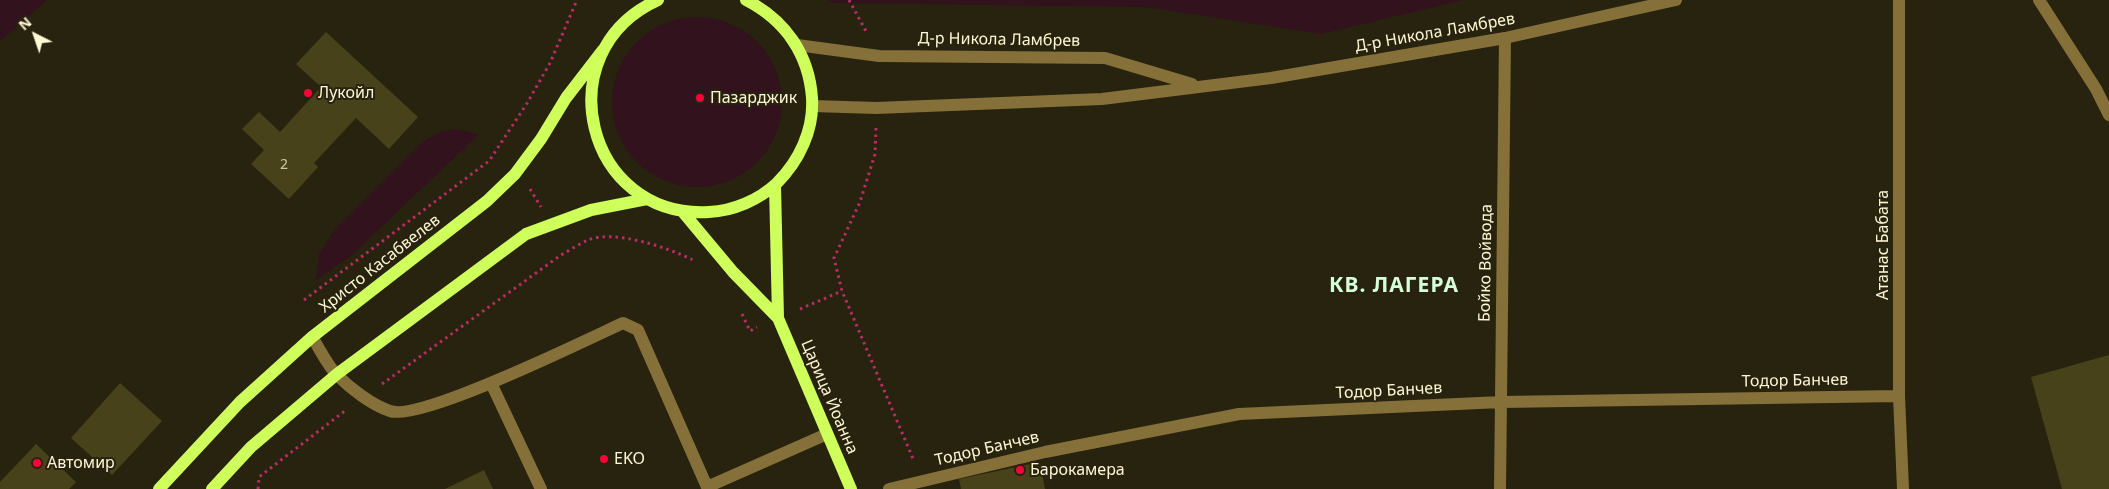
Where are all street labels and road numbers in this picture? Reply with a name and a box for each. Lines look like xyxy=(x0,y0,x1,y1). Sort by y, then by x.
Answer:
street label: Д-р Никола Ламбрев xyxy=(1354,9,1516,57)
street label: Д-р Никола Ламбрев xyxy=(918,29,1080,51)
street label: Атанас Бабата xyxy=(1873,190,1893,300)
street label: Бойко Войвода xyxy=(1475,204,1497,322)
street label: Христо Касабвелев xyxy=(316,211,444,317)
street label: Царица Йоанна xyxy=(796,337,862,457)
street label: Тодор Банчев xyxy=(1742,370,1848,392)
street label: Тодор Банчев xyxy=(1335,379,1443,403)
street label: Тодор Банчев xyxy=(933,428,1041,470)

